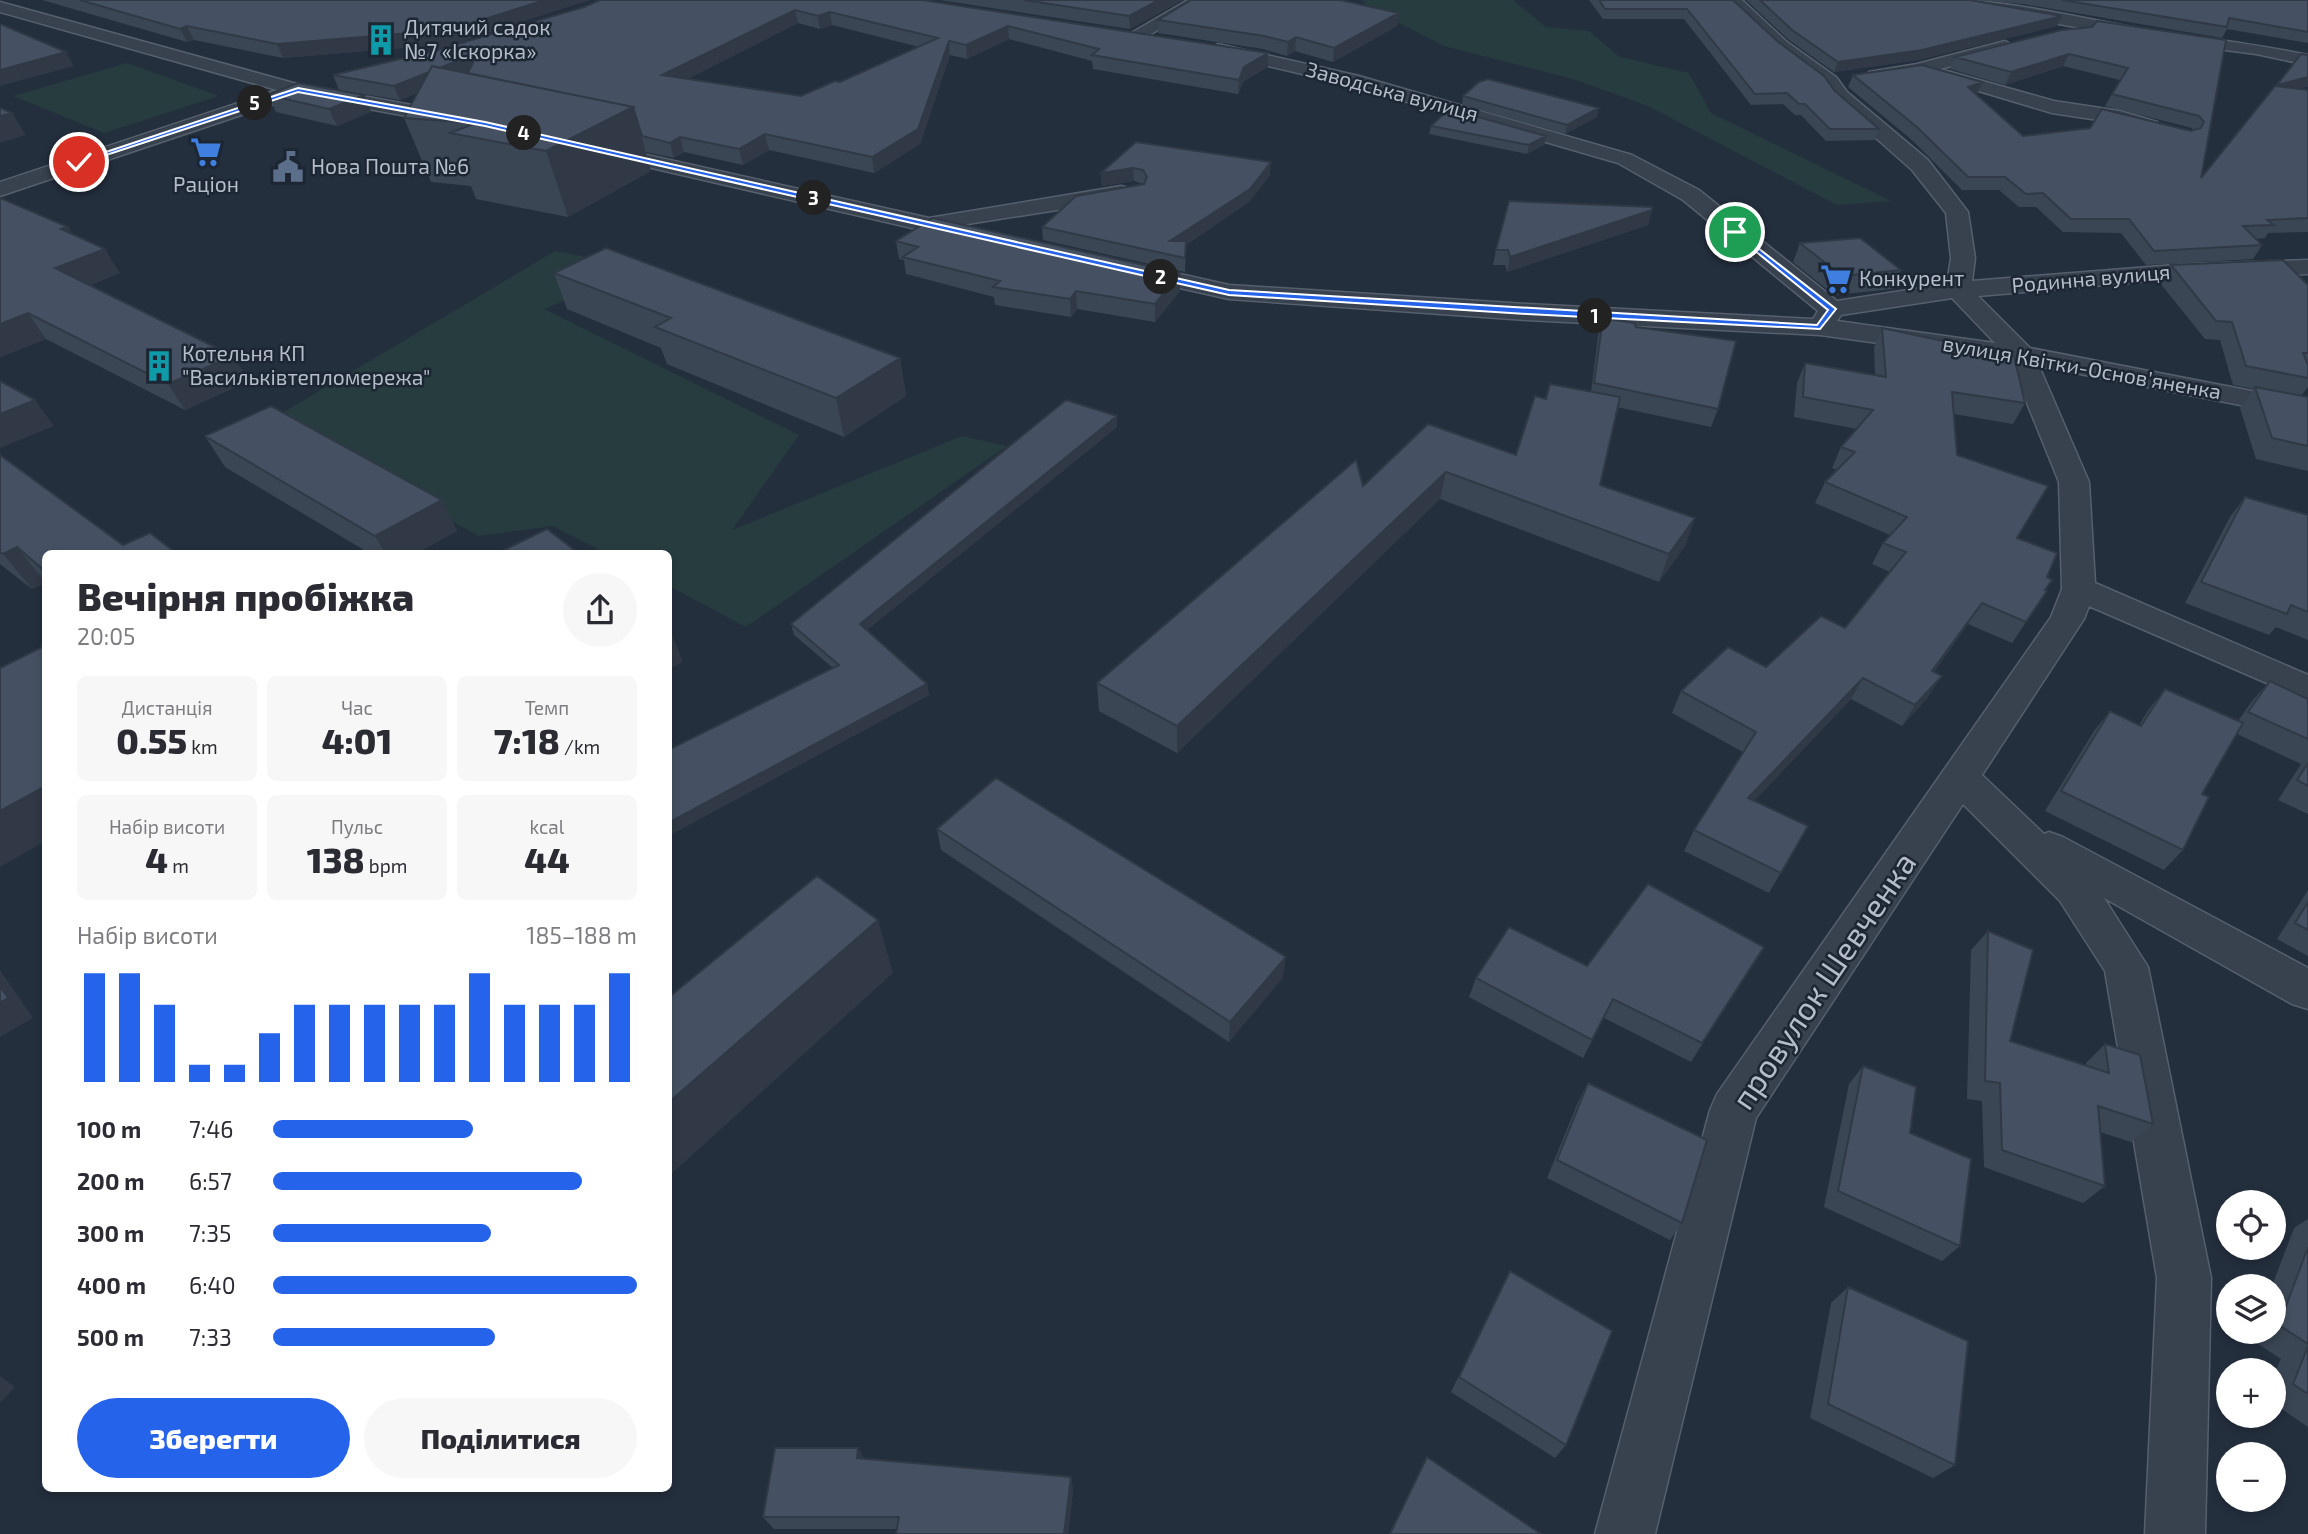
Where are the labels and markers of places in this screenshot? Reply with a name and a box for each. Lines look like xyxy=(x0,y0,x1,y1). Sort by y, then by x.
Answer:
place label: Дитячий садок №7 «Іскорка» xyxy=(404,14,551,63)
building icon: Дитячий садок №7 «Іскорка» xyxy=(364,23,398,57)
pin: 5 xyxy=(238,86,272,120)
pin: 4 xyxy=(506,116,542,150)
pin xyxy=(49,132,109,192)
supermarket icon: Раціон xyxy=(189,135,223,169)
public building icon: Нова Пошта №6 xyxy=(271,150,305,184)
place label: Нова Пошта №6 xyxy=(311,153,469,178)
place label: Раціон xyxy=(173,171,239,196)
pin: 3 xyxy=(796,180,832,216)
pin xyxy=(1705,202,1765,262)
pin: 2 xyxy=(1144,260,1178,294)
supermarket icon: Конкурент xyxy=(1819,262,1853,296)
place label: Конкурент xyxy=(1859,265,1964,291)
pin: 1 xyxy=(1578,298,1612,334)
place label: Котельня КП "Васильківтепломережа" xyxy=(182,340,431,389)
building icon: Котельня КП "Васильківтепломережа" xyxy=(142,349,176,383)

